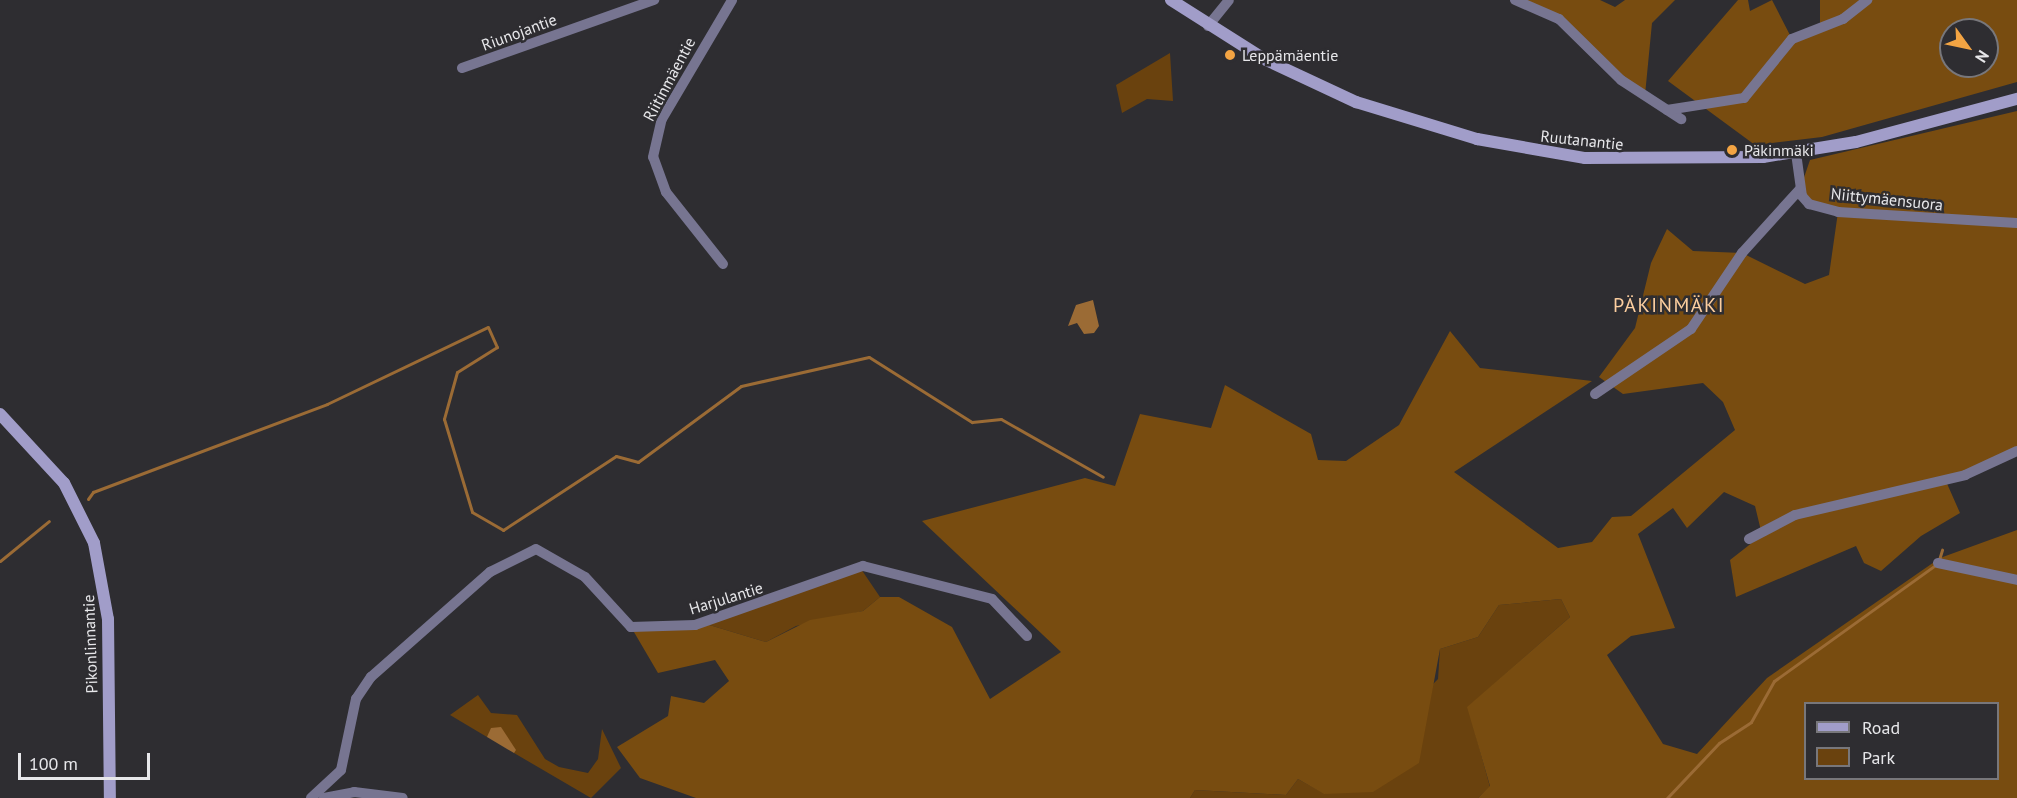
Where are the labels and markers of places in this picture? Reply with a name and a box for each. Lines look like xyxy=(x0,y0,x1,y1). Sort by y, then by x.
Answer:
place label: Leppämäentie xyxy=(1242,45,1338,65)
marker: Leppämäentie xyxy=(1223,48,1237,62)
place label: Päkinmäki xyxy=(1744,140,1814,160)
marker: Päkinmäki xyxy=(1725,143,1739,157)

